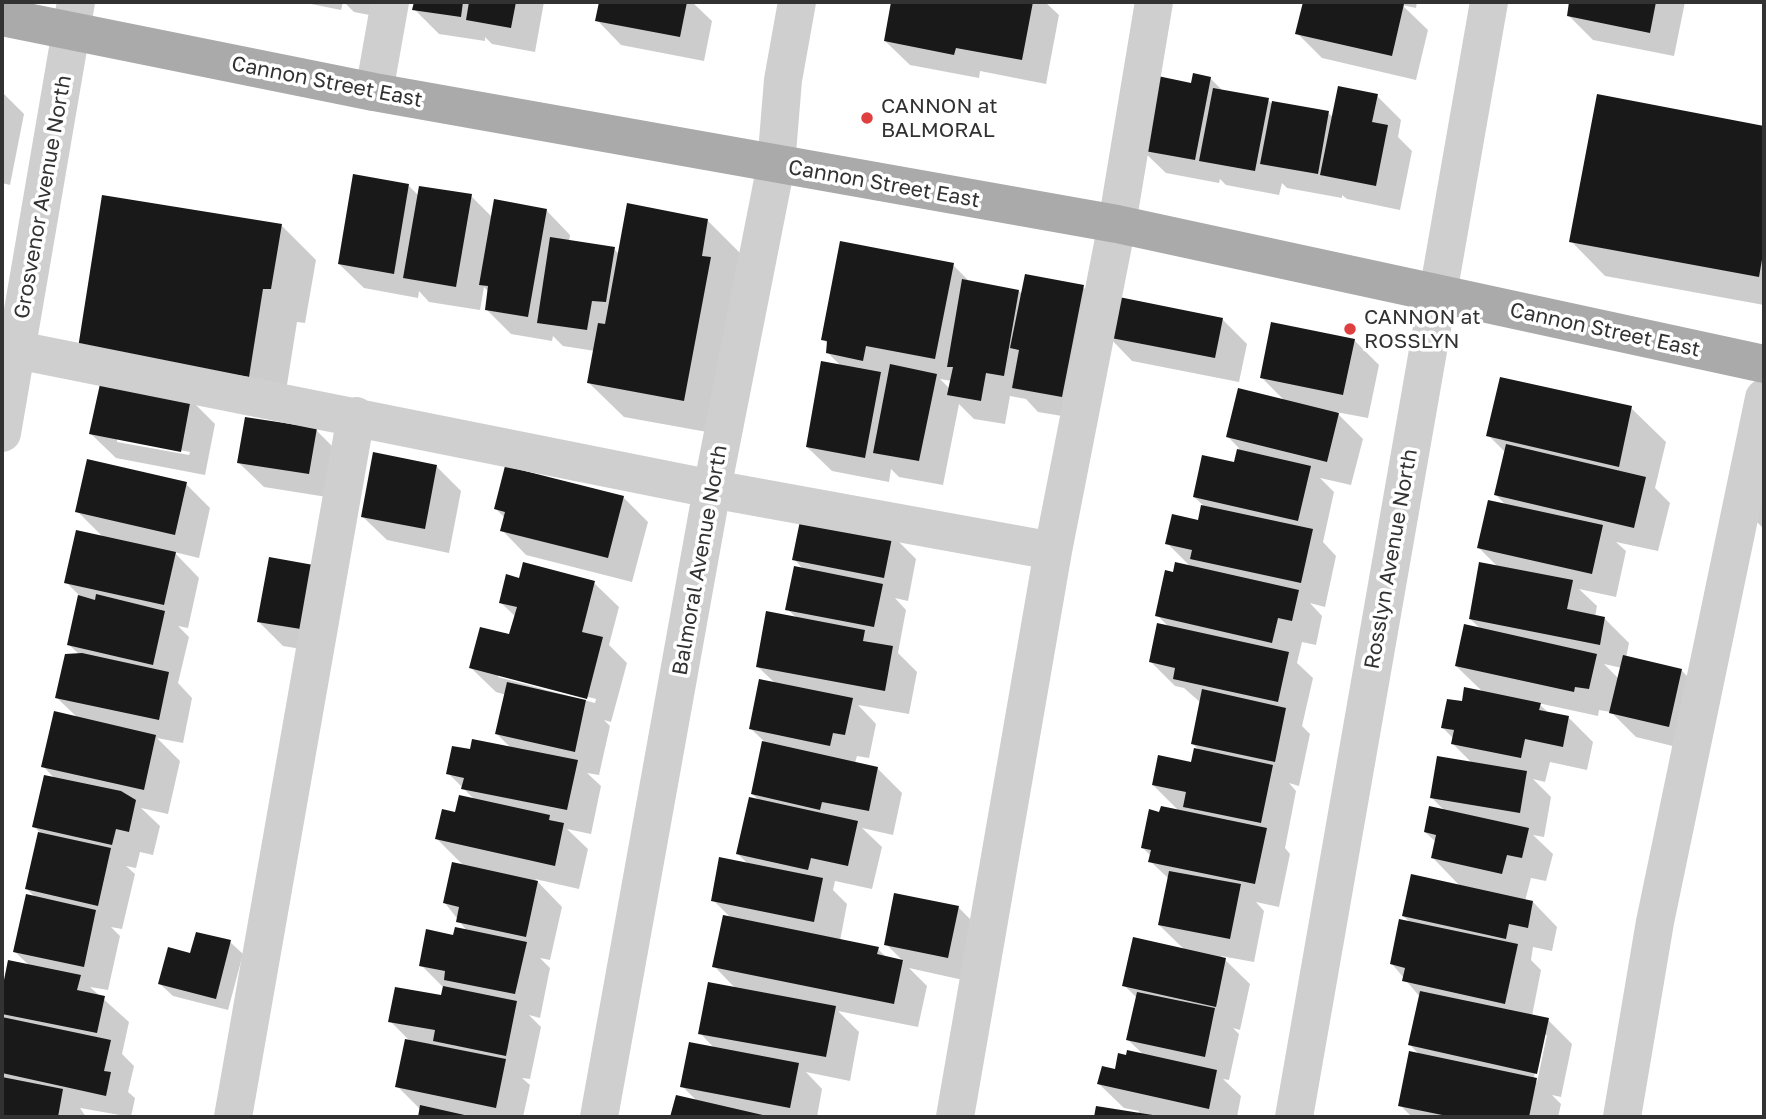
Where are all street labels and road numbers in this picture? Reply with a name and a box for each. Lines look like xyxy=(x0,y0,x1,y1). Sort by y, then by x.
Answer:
street label: Cannon Street East xyxy=(229,51,425,113)
street label: Grosvenor Avenue North xyxy=(9,73,77,321)
street label: Cannon Street East xyxy=(786,155,982,213)
street label: Cannon Street East xyxy=(1507,297,1703,363)
street label: Balmoral Avenue North xyxy=(667,443,733,677)
street label: Rosslyn Avenue North xyxy=(1359,447,1423,671)

